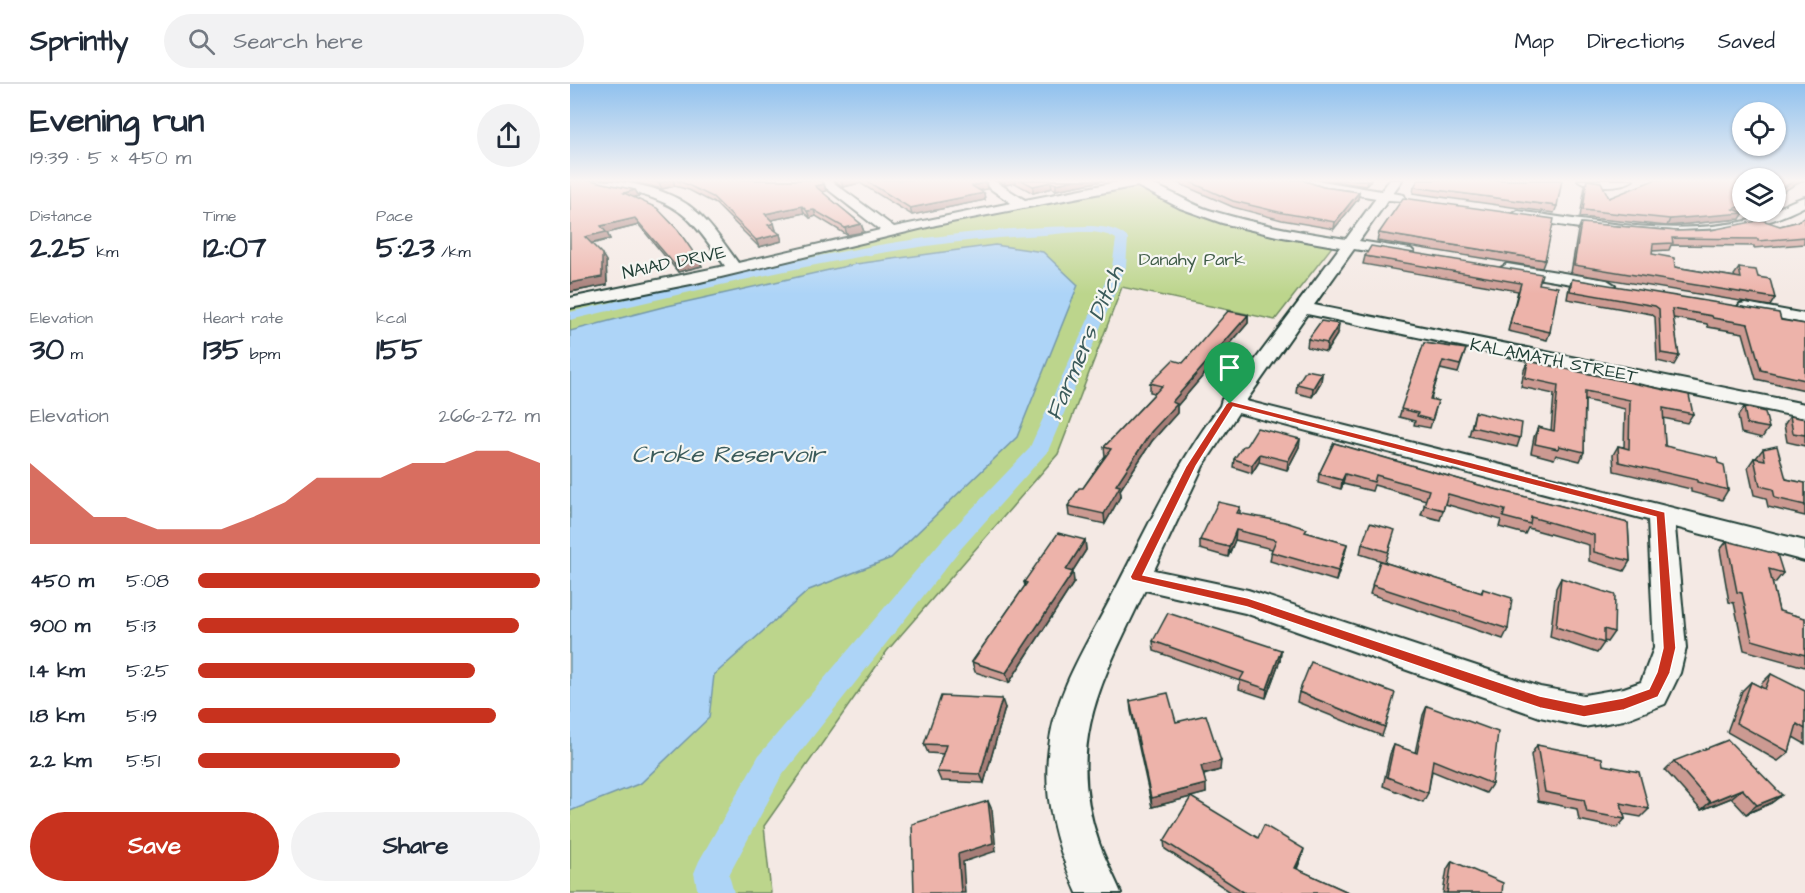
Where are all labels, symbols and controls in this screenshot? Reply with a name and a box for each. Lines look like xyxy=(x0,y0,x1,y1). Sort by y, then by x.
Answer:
search box xyxy=(164,14,584,68)
text: Sprintly xyxy=(30,22,128,61)
icon: search xyxy=(185,25,218,58)
text: Search here xyxy=(233,26,363,57)
text: Map xyxy=(1514,27,1554,56)
text: Directions xyxy=(1587,27,1685,56)
text: Saved xyxy=(1718,27,1775,56)
text: Evening run xyxy=(30,98,204,144)
map controls xyxy=(1732,102,1786,222)
button: locate xyxy=(1732,102,1786,156)
button: share xyxy=(477,104,540,167)
text: 19:39 · 5 × 450 m xyxy=(30,144,191,172)
button: layers xyxy=(1732,168,1786,222)
text: Distance xyxy=(30,205,92,227)
text: Time xyxy=(203,205,237,227)
text: Pace xyxy=(376,205,413,227)
text: 2.25 xyxy=(30,227,90,269)
text: 12:07 xyxy=(203,227,266,269)
text: 5:23 xyxy=(376,227,435,269)
street label: NAIAD DRIVE xyxy=(620,239,728,286)
text: km xyxy=(90,241,118,263)
text: /km xyxy=(435,241,471,263)
park label: Danahy Park xyxy=(1139,247,1245,273)
water label: Farmers Ditch xyxy=(1037,260,1133,426)
text: Elevation xyxy=(30,307,93,329)
text: Heart rate xyxy=(203,307,283,329)
text: kcal xyxy=(376,307,407,329)
text: 30 xyxy=(30,329,64,371)
text: 135 xyxy=(203,329,243,371)
text: 155 xyxy=(376,329,422,371)
street label: KALAMATH STREET xyxy=(1468,332,1641,389)
pin xyxy=(1204,342,1255,404)
text: m xyxy=(64,343,83,365)
text: bpm xyxy=(243,343,280,365)
icon: arrive xyxy=(1213,351,1246,384)
text: Elevation xyxy=(30,402,109,430)
text: 266–272 m xyxy=(438,402,540,430)
water label: Croke Reservoir xyxy=(632,438,827,472)
text: 450 m xyxy=(30,567,94,595)
text: 5:08 xyxy=(126,567,169,595)
text: 900 m xyxy=(30,612,90,640)
text: 5:13 xyxy=(126,612,156,640)
text: 1.4 km xyxy=(30,657,85,685)
text: 5:25 xyxy=(126,657,169,685)
text: 1.8 km xyxy=(30,702,84,730)
text: 5:19 xyxy=(126,702,157,730)
text: 2.2 km xyxy=(30,747,92,775)
text: 5:51 xyxy=(126,747,160,775)
button: Save xyxy=(30,812,279,881)
button: Share xyxy=(291,812,540,881)

